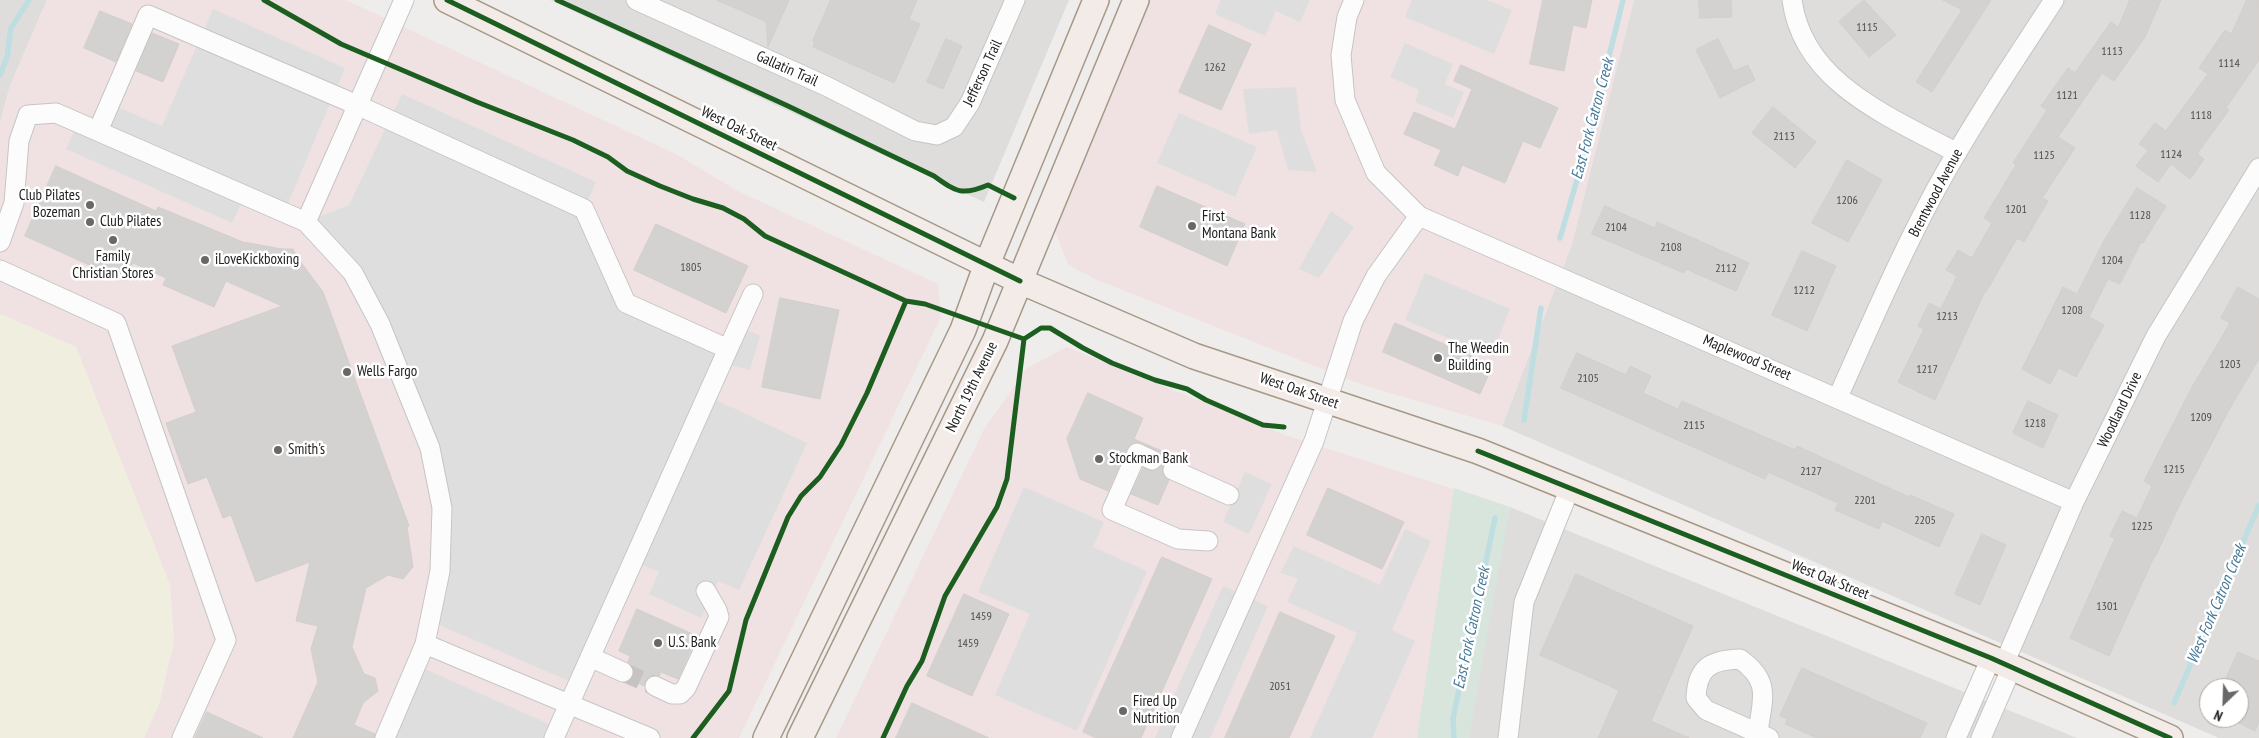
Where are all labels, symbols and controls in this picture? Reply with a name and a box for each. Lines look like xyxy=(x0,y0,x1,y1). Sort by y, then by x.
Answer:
house number: 1115 xyxy=(1856,21,1878,35)
street label: Jefferson Trail xyxy=(960,37,1006,109)
house number: 1113 xyxy=(2101,45,2123,59)
street label: Gallatin Trail xyxy=(753,47,821,91)
water label: East Fork Catron Creek xyxy=(1568,56,1618,182)
house number: 1114 xyxy=(2218,57,2240,71)
house number: 1262 xyxy=(1204,61,1226,75)
house number: 1121 xyxy=(2056,89,2078,103)
street label: West Oak Street xyxy=(698,103,780,155)
house number: 1118 xyxy=(2190,109,2212,123)
house number: 2113 xyxy=(1773,130,1795,144)
street label: Brentwood Avenue xyxy=(1905,146,1967,240)
house number: 1124 xyxy=(2160,148,2182,162)
house number: 1125 xyxy=(2033,149,2055,163)
place label: Club Pilates Bozeman xyxy=(19,187,80,222)
house number: 1206 xyxy=(1836,194,1858,208)
marker: Club Pilates Bozeman xyxy=(84,199,96,211)
house number: 1201 xyxy=(2005,203,2027,217)
place label: First Montana Bank xyxy=(1202,208,1276,243)
house number: 1128 xyxy=(2129,209,2151,223)
place label: Club Pilates xyxy=(100,213,161,231)
marker: Club Pilates xyxy=(84,216,96,228)
marker: First Montana Bank xyxy=(1186,220,1198,232)
house number: 2104 xyxy=(1605,221,1627,235)
marker: Family Christian Stores xyxy=(107,234,119,246)
house number: 2108 xyxy=(1660,241,1682,255)
place label: Family Christian Stores xyxy=(72,248,154,283)
place label: iLoveKickboxing xyxy=(215,251,299,269)
marker: iLoveKickboxing xyxy=(199,254,211,266)
house number: 1204 xyxy=(2101,254,2123,268)
house number: 1805 xyxy=(680,261,702,275)
house number: 2112 xyxy=(1715,262,1737,276)
house number: 1212 xyxy=(1793,284,1815,298)
house number: 1208 xyxy=(2061,304,2083,318)
house number: 1213 xyxy=(1936,310,1958,324)
street label: Maplewood Street xyxy=(1700,331,1794,385)
street label: North 19th Avenue xyxy=(942,339,1002,435)
place label: The Weedin Building xyxy=(1448,340,1509,375)
marker: The Weedin Building xyxy=(1432,352,1444,364)
house number: 1203 xyxy=(2219,358,2241,372)
place label: Wells Fargo xyxy=(357,363,417,381)
house number: 1217 xyxy=(1916,363,1938,377)
marker: Wells Fargo xyxy=(341,366,353,378)
street label: West Oak Street xyxy=(1257,369,1341,413)
street label: Woodland Drive xyxy=(2094,369,2146,451)
house number: 2105 xyxy=(1577,372,1599,386)
house number: 1209 xyxy=(2190,411,2212,425)
house number: 1218 xyxy=(2024,417,2046,431)
house number: 2115 xyxy=(1683,419,1705,433)
place label: Smith's xyxy=(288,441,325,459)
marker: Smith's xyxy=(272,444,284,456)
place label: Stockman Bank xyxy=(1109,450,1188,468)
marker: Stockman Bank xyxy=(1093,453,1105,465)
house number: 1215 xyxy=(2163,463,2185,477)
house number: 2127 xyxy=(1800,465,1822,479)
house number: 2201 xyxy=(1854,494,1876,508)
house number: 2205 xyxy=(1914,514,1936,528)
house number: 1225 xyxy=(2131,520,2153,534)
water label: West Fork Catron Creek xyxy=(2183,541,2251,667)
street label: West Oak Street xyxy=(1788,556,1872,604)
water label: East Fork Catron Creek xyxy=(1450,565,1494,691)
house number: 1301 xyxy=(2096,600,2118,614)
house number: 1459 xyxy=(970,610,992,624)
place label: U.S. Bank xyxy=(668,634,716,652)
marker: U.S. Bank xyxy=(652,637,664,649)
house number: 1459 xyxy=(957,637,979,651)
north arrow xyxy=(2199,678,2249,728)
house number: 2051 xyxy=(1269,680,1291,694)
place label: Fired Up Nutrition xyxy=(1133,693,1180,728)
marker: Fired Up Nutrition xyxy=(1117,705,1129,717)
text: N xyxy=(2211,706,2225,726)

